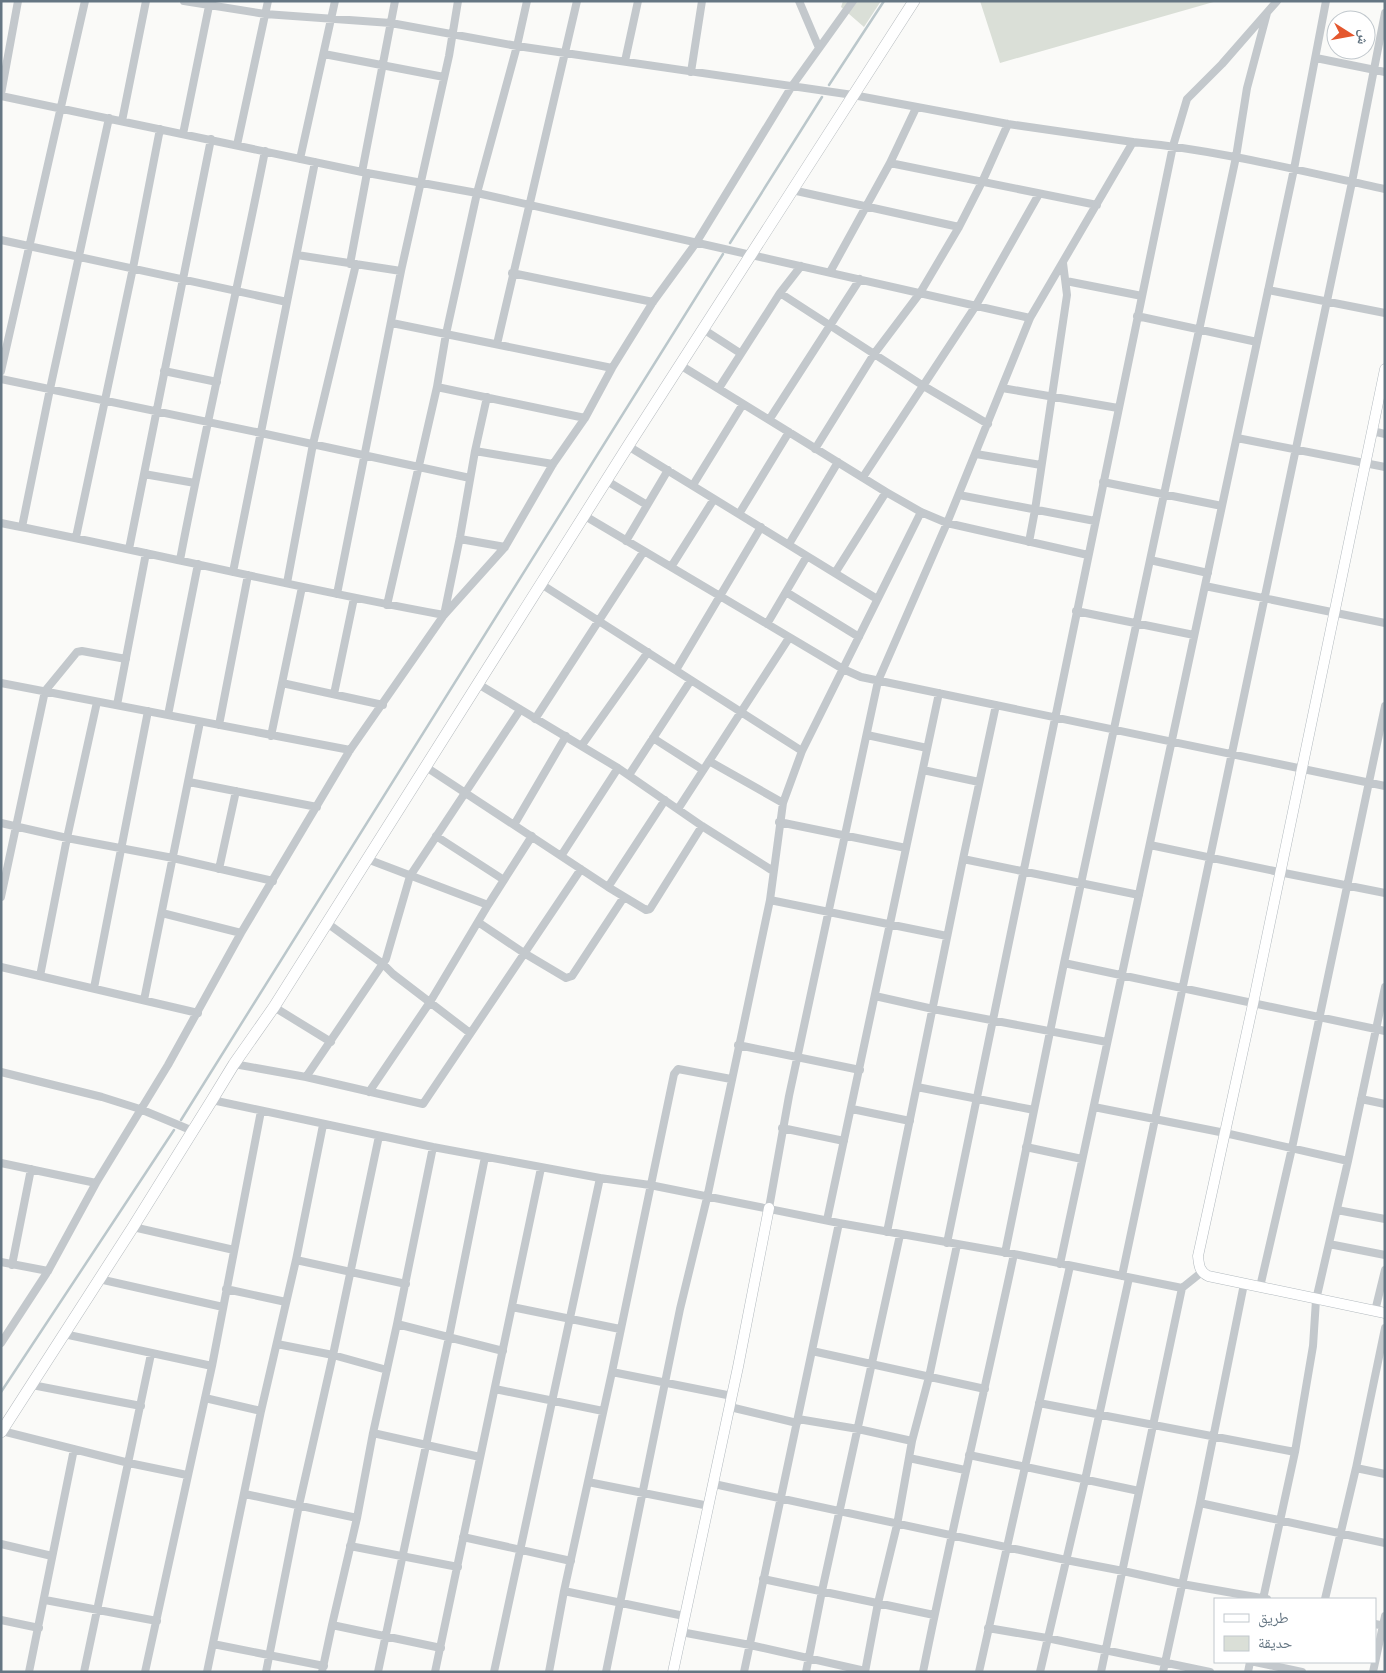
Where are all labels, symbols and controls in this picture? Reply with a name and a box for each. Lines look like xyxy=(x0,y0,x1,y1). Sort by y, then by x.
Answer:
north arrow xyxy=(1326,10,1376,60)
text: ش xyxy=(1353,28,1373,46)
legend xyxy=(1214,1598,1376,1663)
text: طريق xyxy=(1258,1609,1289,1628)
text: حديقة xyxy=(1258,1634,1293,1652)

